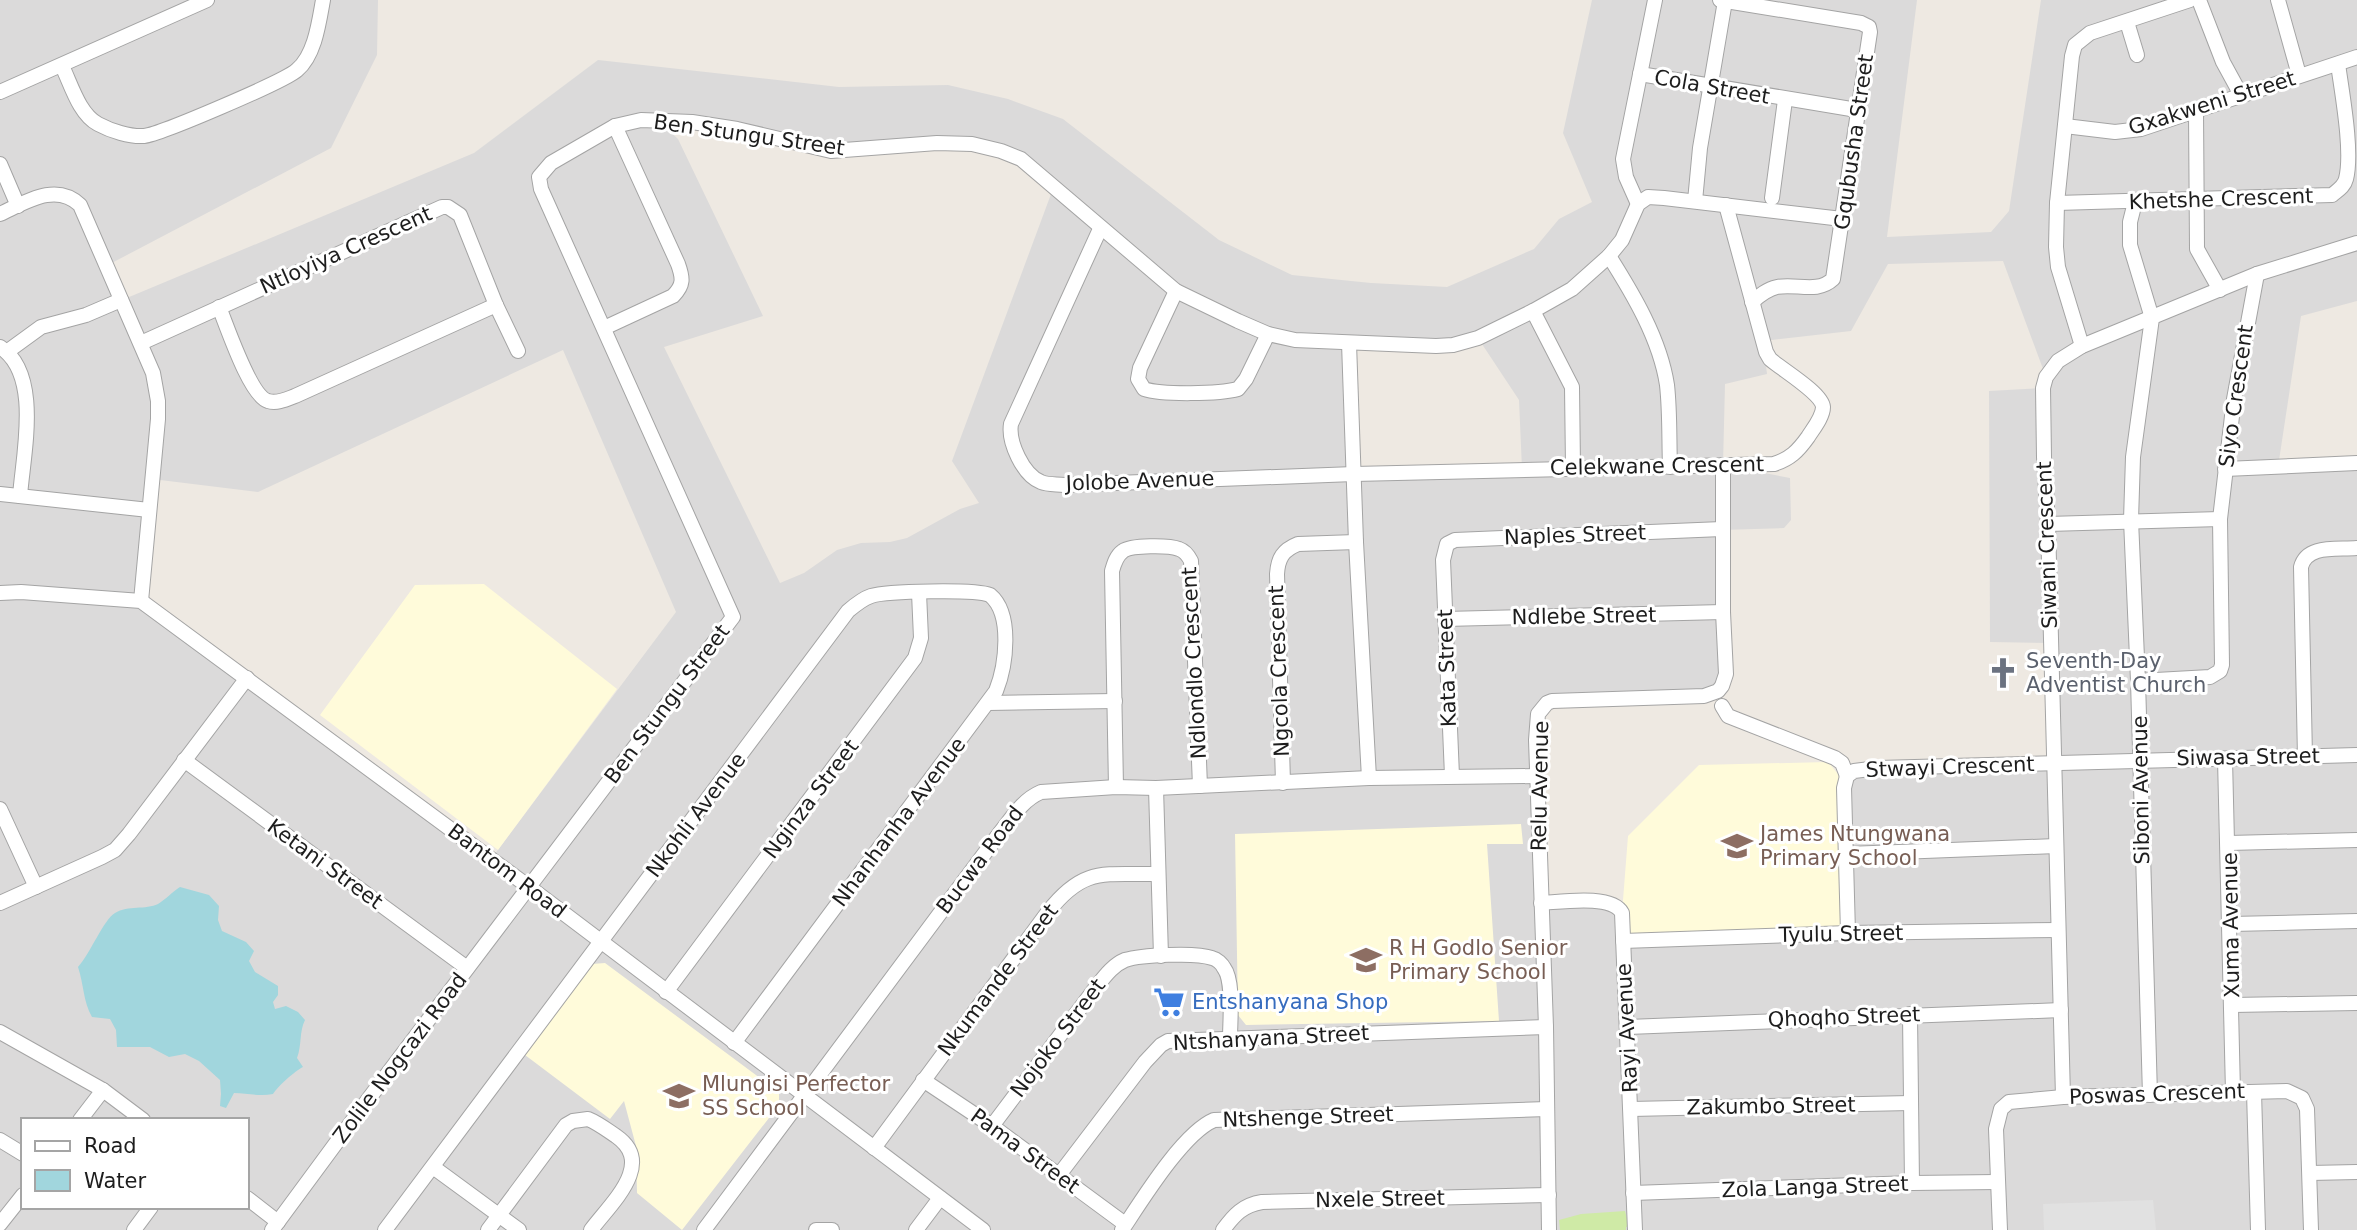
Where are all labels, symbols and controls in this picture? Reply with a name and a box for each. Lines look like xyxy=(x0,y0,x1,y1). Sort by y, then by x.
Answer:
street label: Gqubusha Street xyxy=(1830,53,1878,231)
street label: Cola Street xyxy=(1652,65,1772,109)
street label: Gxakweni Street xyxy=(2126,66,2298,140)
street label: Ben Stungu Street xyxy=(652,110,846,160)
street label: Khetshe Crescent xyxy=(2128,184,2314,214)
street label: Ntloyiya Crescent xyxy=(256,201,436,299)
street label: Siyo Crescent xyxy=(2214,323,2258,469)
street label: Celekwane Crescent xyxy=(1550,452,1764,480)
street label: Siwani Crescent xyxy=(2032,461,2062,629)
street label: Jolobe Avenue xyxy=(1063,466,1215,496)
street label: Naples Street xyxy=(1504,521,1646,549)
street label: Ndlondlo Crescent xyxy=(1177,566,1211,760)
street label: Ngcola Crescent xyxy=(1264,585,1294,757)
street label: Ndlebe Street xyxy=(1512,603,1656,629)
street label: Kata Street xyxy=(1433,609,1461,727)
street label: Ben Stungu Street xyxy=(599,620,735,788)
place label: Seventh-Day Adventist Church xyxy=(2026,649,2206,697)
church icon: Seventh-Day Adventist Church xyxy=(1986,656,2020,690)
street label: Siboni Avenue xyxy=(2128,715,2154,865)
street label: Relu Avenue xyxy=(1527,721,1553,851)
street label: Nhanhanha Avenue xyxy=(828,733,970,911)
street label: Nginza Street xyxy=(759,735,863,863)
street label: Siwasa Street xyxy=(2176,744,2320,770)
street label: Nkohli Avenue xyxy=(641,748,751,882)
street label: Stwayi Crescent xyxy=(1865,752,2035,782)
street label: Bucwa Road xyxy=(932,801,1028,919)
street label: Ketani Street xyxy=(263,814,387,914)
street label: Bantom Road xyxy=(443,819,571,923)
place label: James Ntungwana Primary School xyxy=(1758,822,1950,870)
school or university icon: James Ntungwana Primary School xyxy=(1720,829,1754,863)
street label: Xuma Avenue xyxy=(2218,852,2244,998)
street label: Nkumande Street xyxy=(933,899,1063,1061)
street label: Tyulu Street xyxy=(1777,921,1904,947)
place label: R H Godlo Senior Primary School xyxy=(1389,936,1568,984)
school or university icon: R H Godlo Senior Primary School xyxy=(1349,943,1383,977)
street label: Rayi Avenue xyxy=(1612,962,1642,1094)
street label: Zolile Nogcazi Road xyxy=(328,968,472,1148)
street label: Nojoko Street xyxy=(1006,974,1110,1102)
supermarket icon: Entshanyana Shop xyxy=(1152,985,1186,1019)
place label: Entshanyana Shop xyxy=(1192,990,1388,1014)
street label: Qhoqho Street xyxy=(1767,1002,1921,1032)
street label: Ntshanyana Street xyxy=(1172,1021,1370,1055)
place label: Mlungisi Perfector SS School xyxy=(702,1072,891,1120)
school or university icon: Mlungisi Perfector SS School xyxy=(662,1079,696,1113)
street label: Poswas Crescent xyxy=(2069,1079,2245,1109)
street label: Zakumbo Street xyxy=(1686,1093,1856,1119)
street label: Ntshenge Street xyxy=(1222,1102,1394,1132)
street label: Pama Street xyxy=(966,1104,1084,1198)
legend xyxy=(21,1118,248,1209)
text: Road xyxy=(84,1134,137,1158)
text: Water xyxy=(84,1169,146,1193)
street label: Zola Langa Street xyxy=(1721,1172,1909,1202)
street label: Nxele Street xyxy=(1315,1186,1445,1212)

